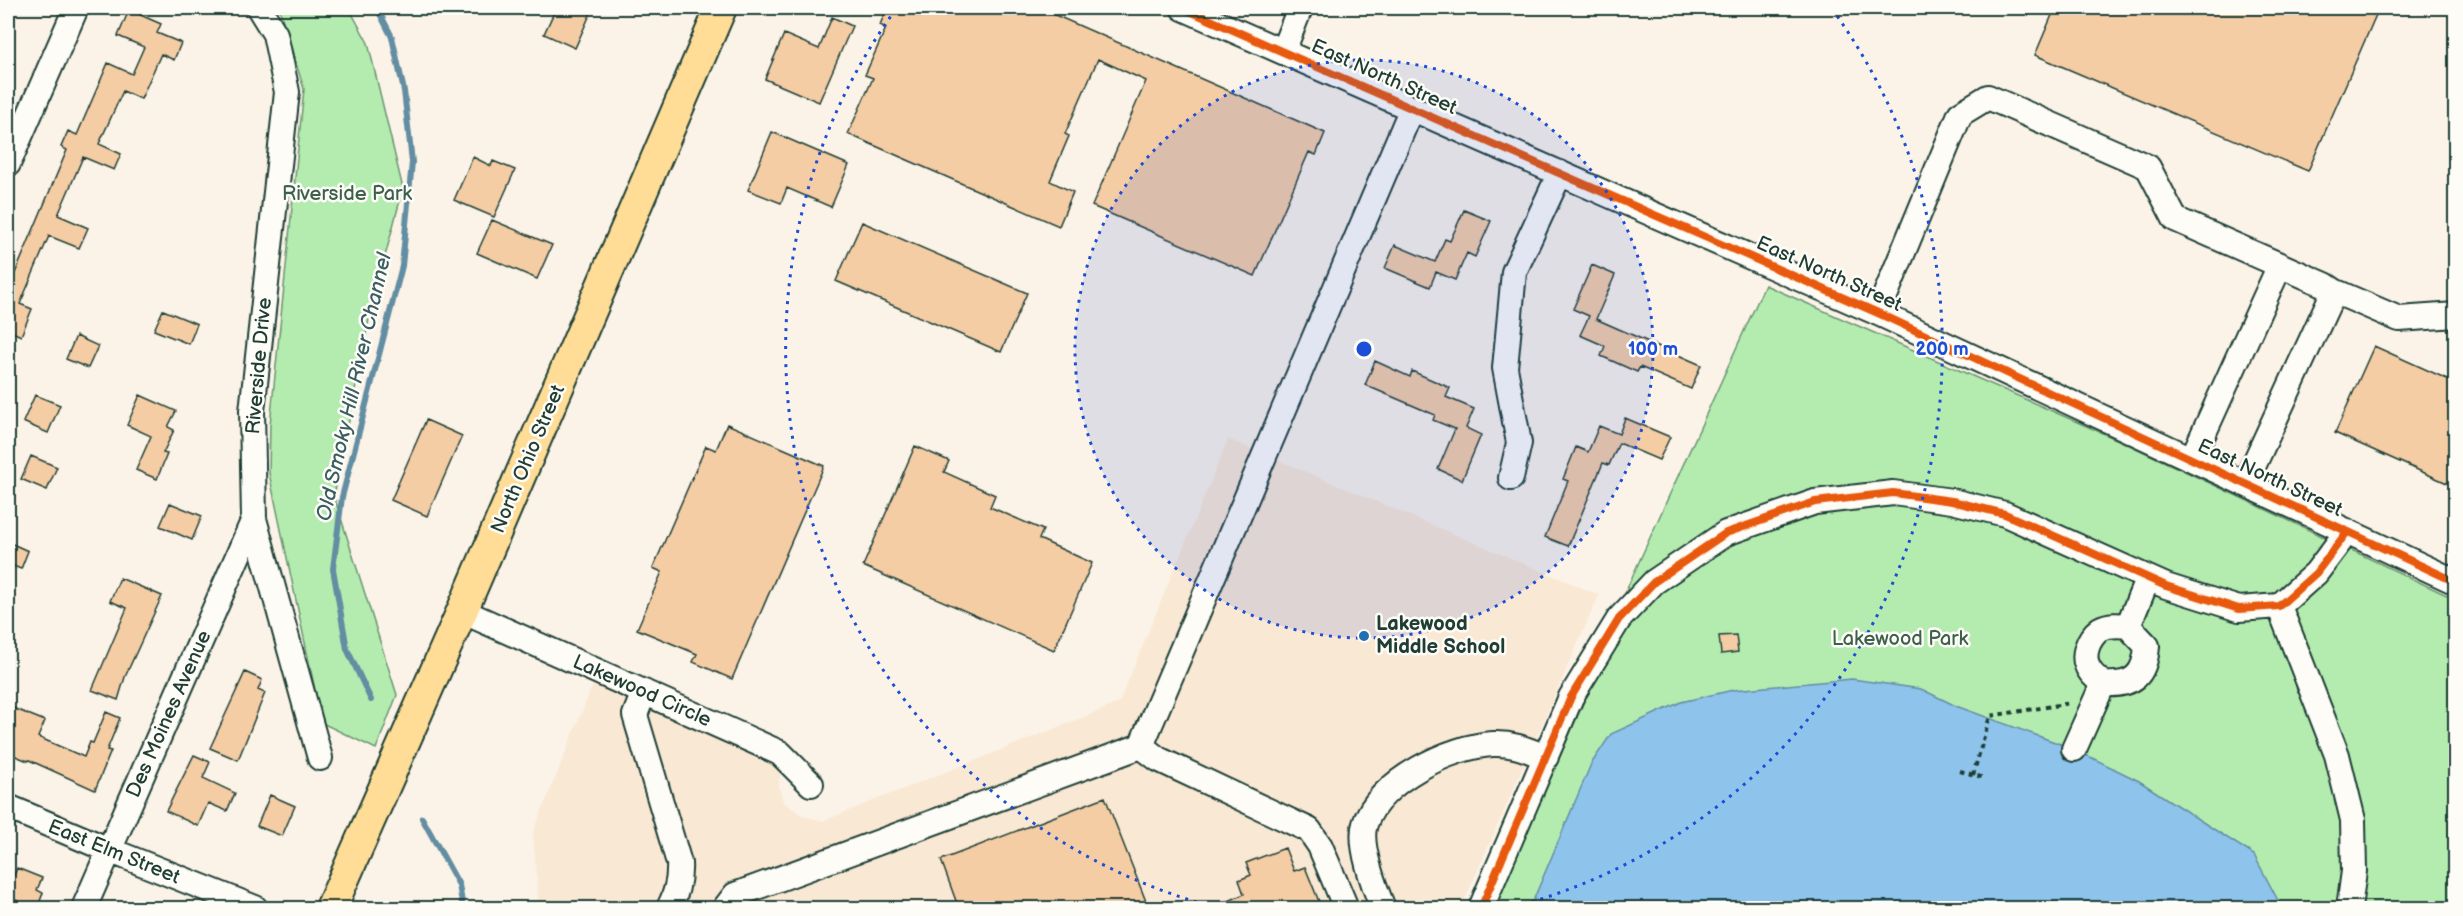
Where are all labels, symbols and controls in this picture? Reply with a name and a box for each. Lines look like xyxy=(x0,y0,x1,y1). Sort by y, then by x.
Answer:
street label: East North Street xyxy=(1307,34,1461,120)
park label: Riverside Park xyxy=(282,182,412,206)
street label: East North Street xyxy=(1752,231,1906,317)
water label: Old Smoky Hill River Channel xyxy=(311,249,397,524)
street label: Riverside Drive xyxy=(241,297,277,435)
centre of rings xyxy=(1354,339,1374,359)
text: 100 m xyxy=(1628,339,1678,360)
text: 200 m xyxy=(1915,339,1969,360)
street label: North Ohio Street xyxy=(486,381,570,537)
street label: East North Street xyxy=(2194,434,2346,522)
place label: Lakewood Middle School xyxy=(1376,612,1505,659)
street label: Des Moines Avenue xyxy=(121,627,217,801)
park label: Lakewood Park xyxy=(1832,627,1968,651)
marker: Lakewood Middle School xyxy=(1357,629,1371,643)
street label: Lakewood Circle xyxy=(569,650,715,732)
street label: East Elm Street xyxy=(45,815,183,889)

